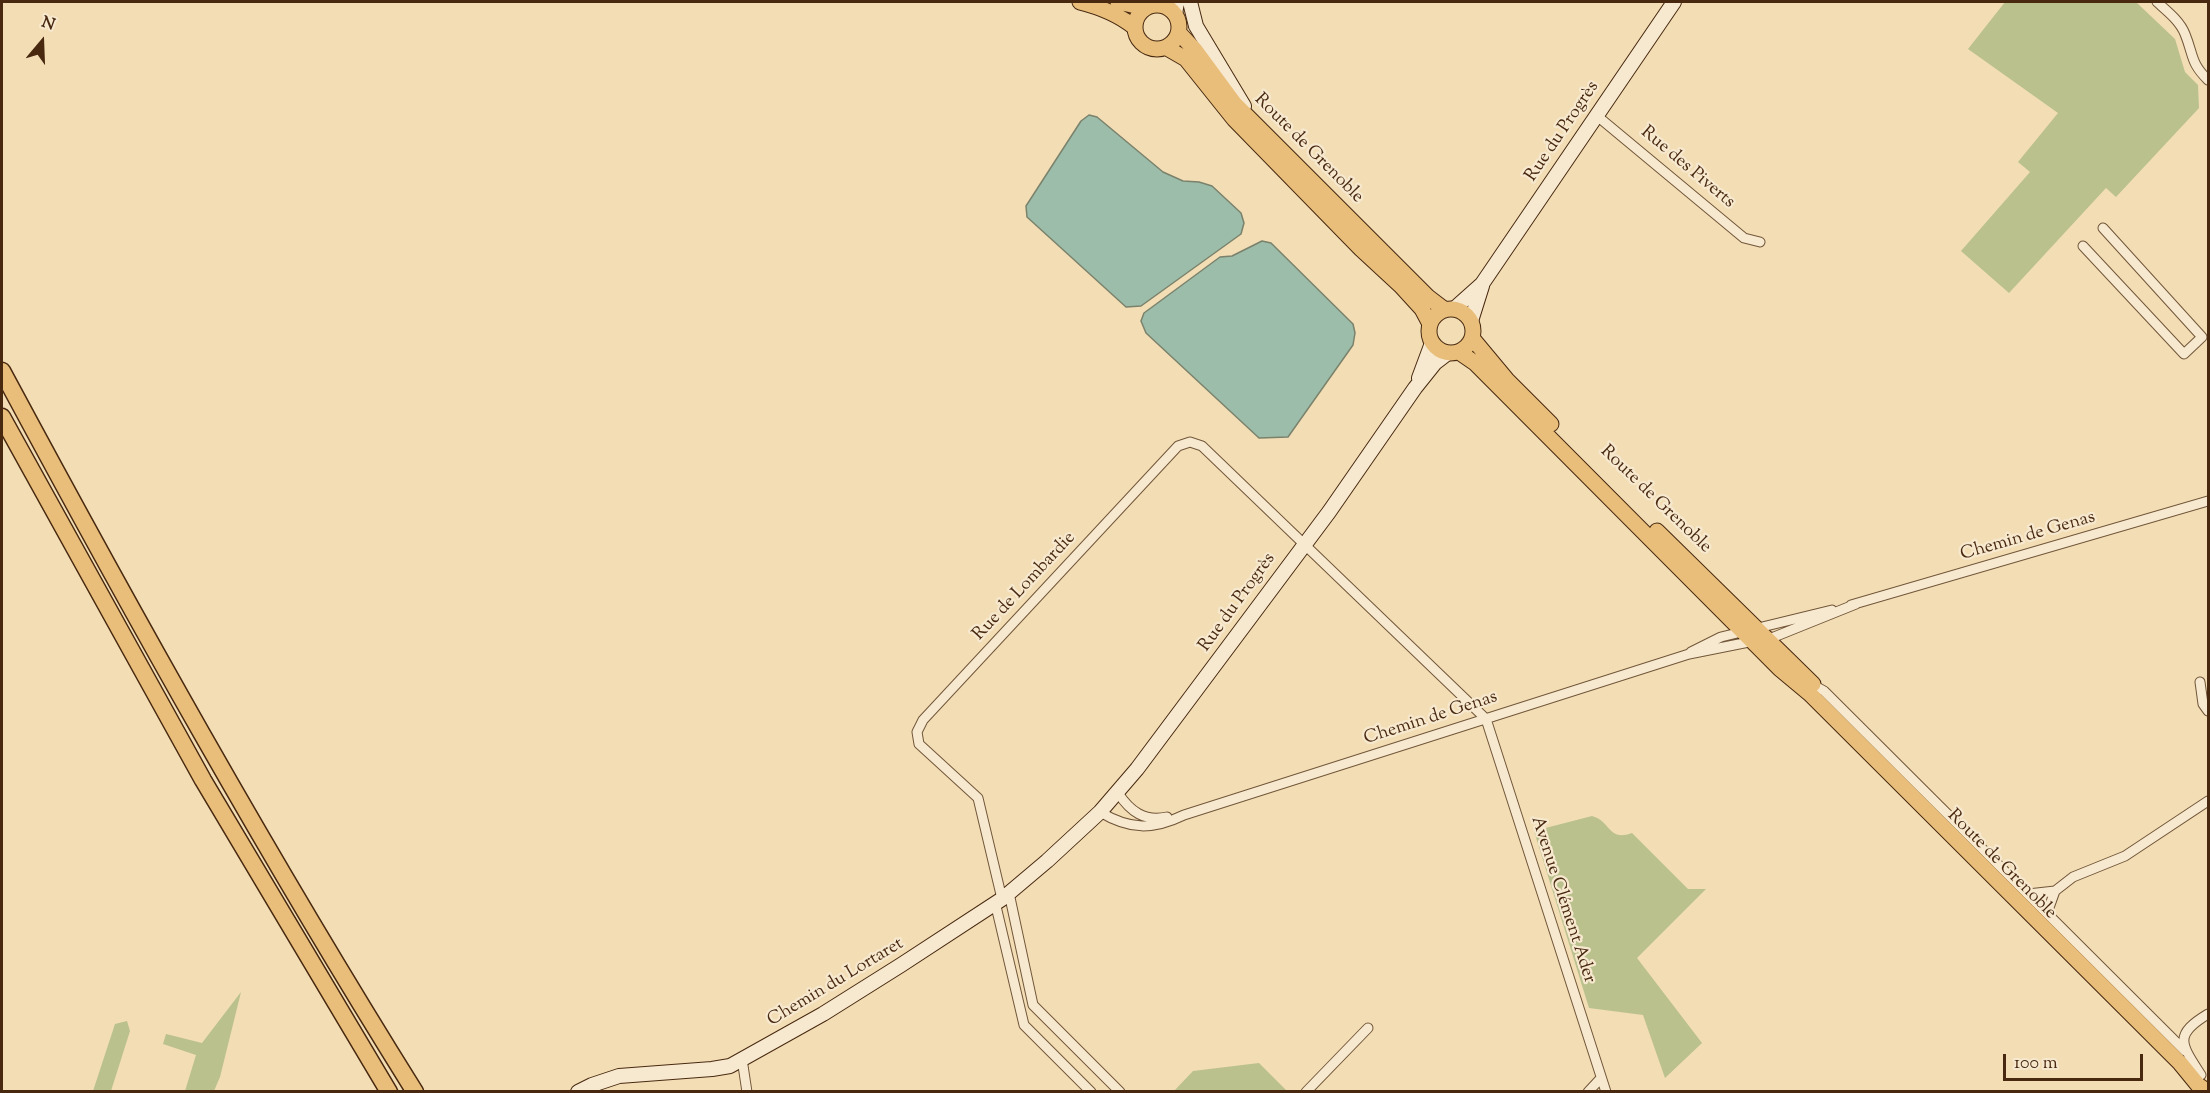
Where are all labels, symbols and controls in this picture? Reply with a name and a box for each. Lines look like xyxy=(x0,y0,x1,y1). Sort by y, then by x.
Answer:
north arrow xyxy=(12,12,72,72)
text: N xyxy=(38,12,58,37)
street label: Rue du Progrès xyxy=(1521,78,1605,186)
street label: Route de Grenoble xyxy=(1249,90,1367,208)
street label: Rue des Piverts xyxy=(1635,122,1739,214)
street label: Route de Grenoble xyxy=(1595,441,1715,559)
street label: Chemin de Genas xyxy=(1958,507,2098,567)
street label: Rue de Lombardie xyxy=(969,528,1081,646)
street label: Rue du Progrès xyxy=(1195,549,1281,657)
street label: Chemin de Genas xyxy=(1362,687,1500,751)
street label: Route de Grenoble xyxy=(1942,806,2060,924)
street label: Avenue Clément Ader xyxy=(1525,814,1599,986)
street label: Chemin du Lortaret xyxy=(764,934,908,1032)
scale bar xyxy=(2006,1042,2146,1080)
text: 100 m xyxy=(2014,1051,2058,1077)

